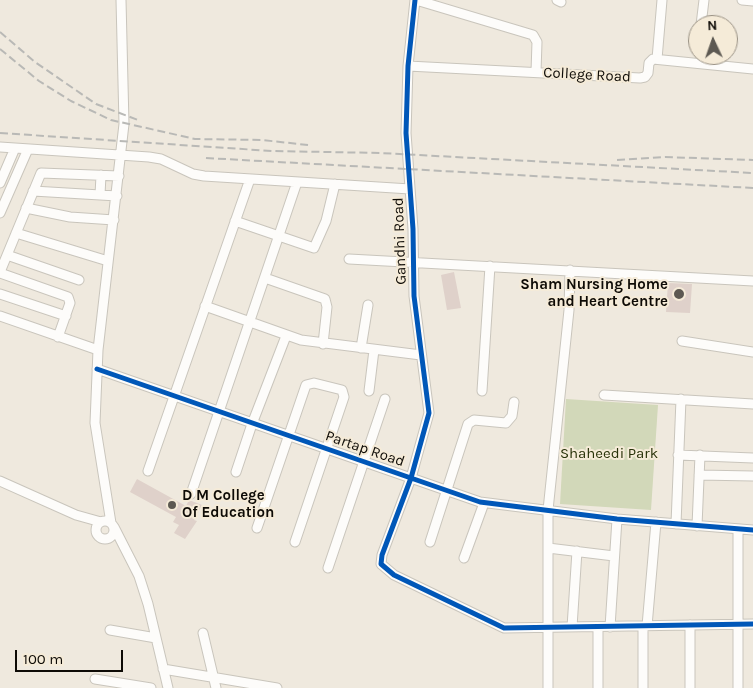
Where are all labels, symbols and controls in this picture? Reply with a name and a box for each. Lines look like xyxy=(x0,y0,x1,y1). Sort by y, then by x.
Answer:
north arrow xyxy=(688,15,738,65)
text: N xyxy=(707,17,718,34)
street label: College Road xyxy=(543,64,631,86)
street label: Gandhi Road xyxy=(389,197,411,285)
place label: Sham Nursing Home and Heart Centre xyxy=(520,276,668,311)
marker: Sham Nursing Home and Heart Centre xyxy=(672,287,686,301)
street label: Partap Road xyxy=(323,427,407,471)
park label: Shaheedi Park xyxy=(560,445,658,463)
place label: D M College Of Education xyxy=(182,487,274,522)
marker: D M College Of Education xyxy=(166,499,178,511)
scale bar xyxy=(18,640,125,672)
text: 100 m xyxy=(23,650,63,668)

